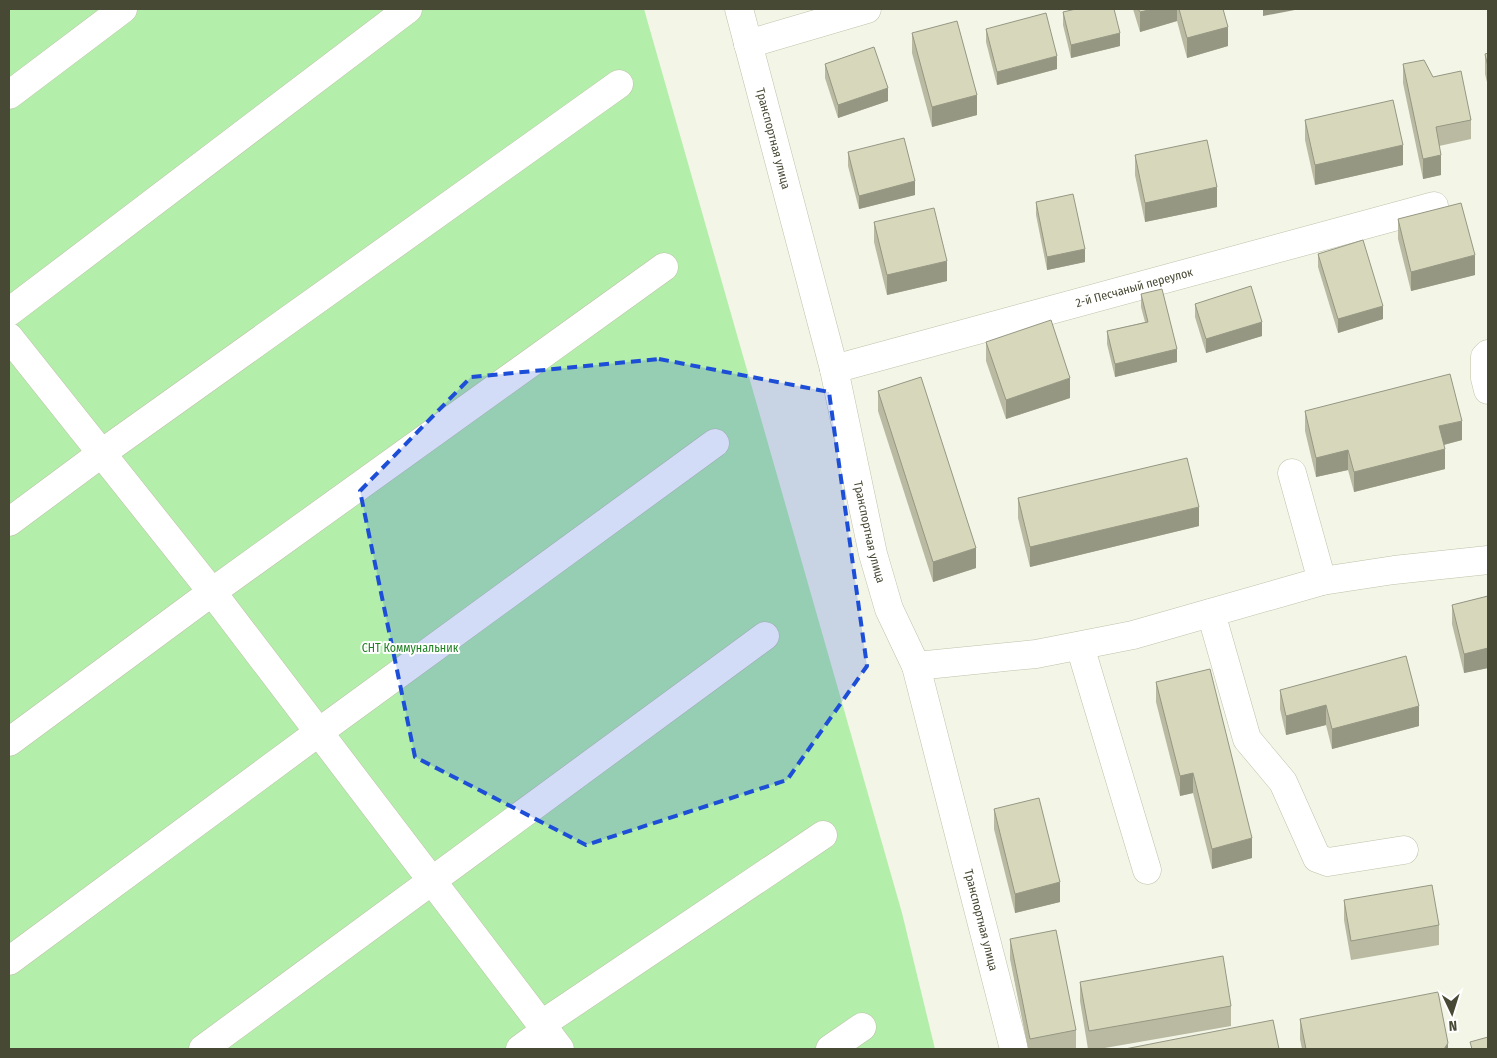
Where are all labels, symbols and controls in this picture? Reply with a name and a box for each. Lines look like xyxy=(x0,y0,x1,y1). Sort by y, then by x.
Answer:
street label: Транспортная улица xyxy=(753,86,793,191)
street label: 2-й Песчаный переулок xyxy=(1074,265,1195,310)
street label: Транспортная улица xyxy=(851,480,888,585)
park label: СНТ Коммунальник xyxy=(362,641,459,655)
street label: Транспортная улица xyxy=(961,868,1001,972)
north arrow xyxy=(1427,988,1477,1038)
text: N xyxy=(1448,1017,1458,1034)

